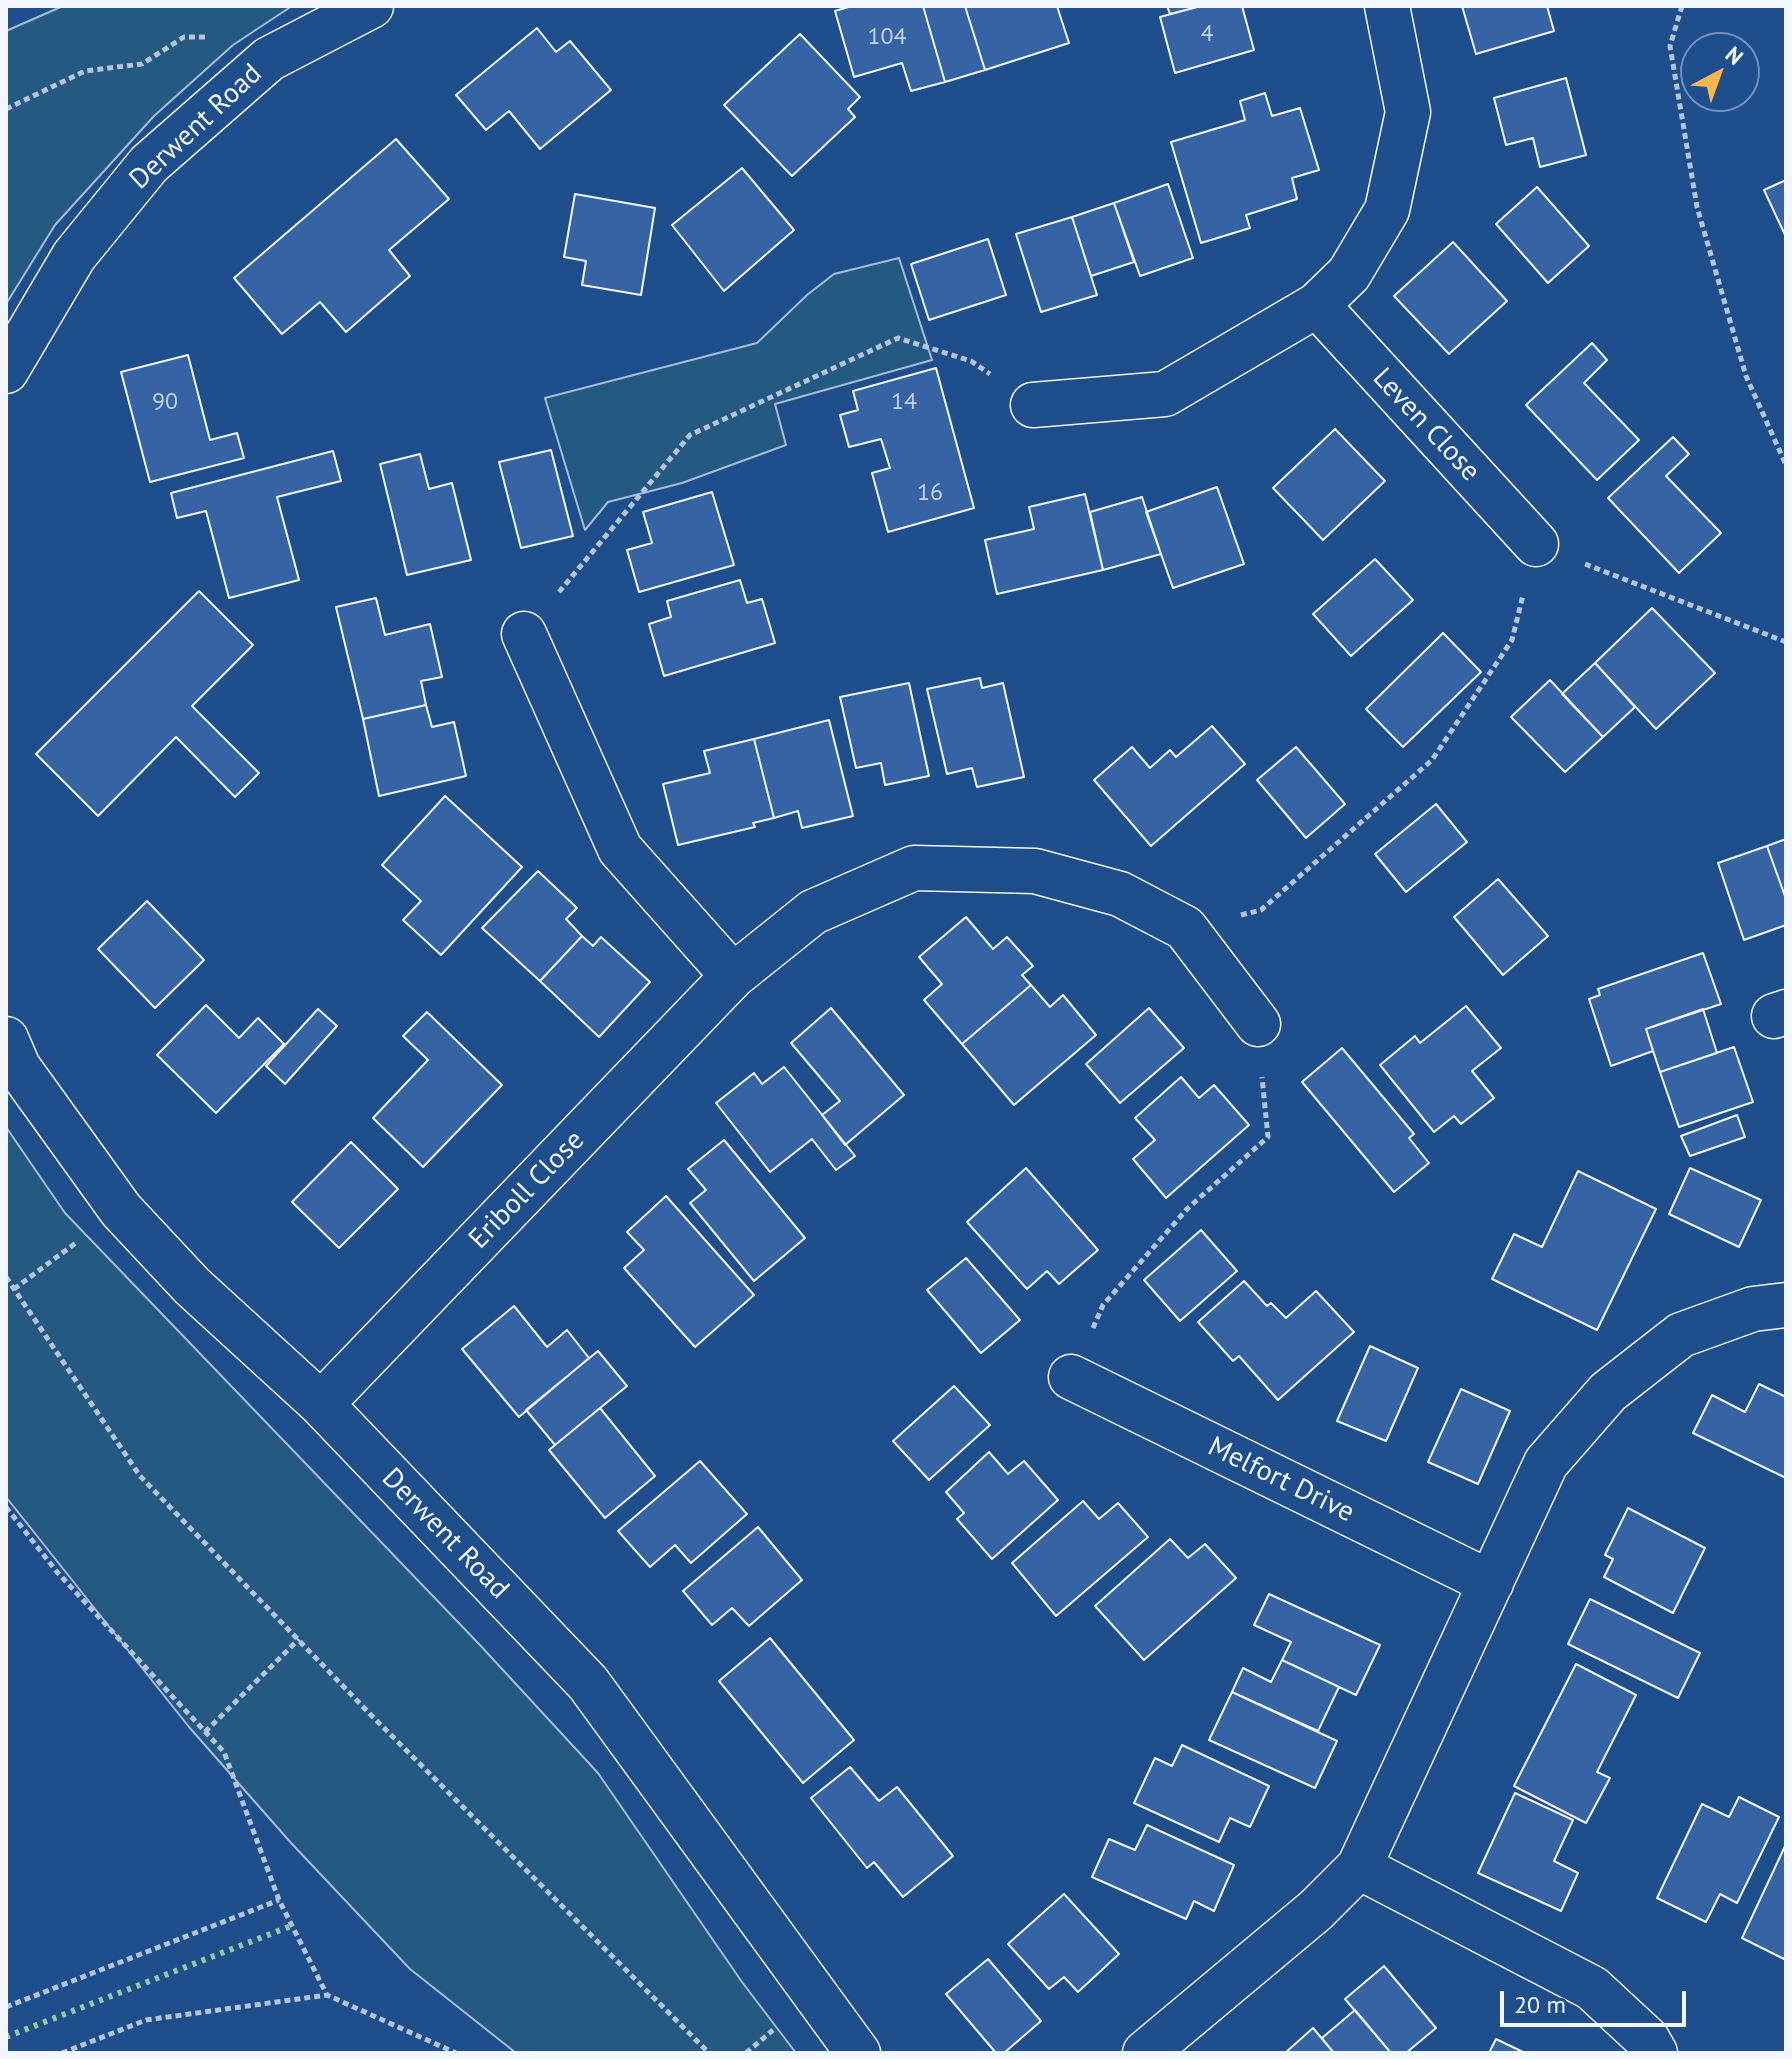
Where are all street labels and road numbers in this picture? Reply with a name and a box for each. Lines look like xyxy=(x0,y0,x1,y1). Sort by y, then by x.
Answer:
street label: Derwent Road xyxy=(123,57,269,197)
street label: Leven Close xyxy=(1365,362,1487,488)
street label: Eriboll Close xyxy=(462,1124,592,1256)
street label: Melfort Drive xyxy=(1203,1430,1359,1530)
street label: Derwent Road xyxy=(375,1462,515,1606)

